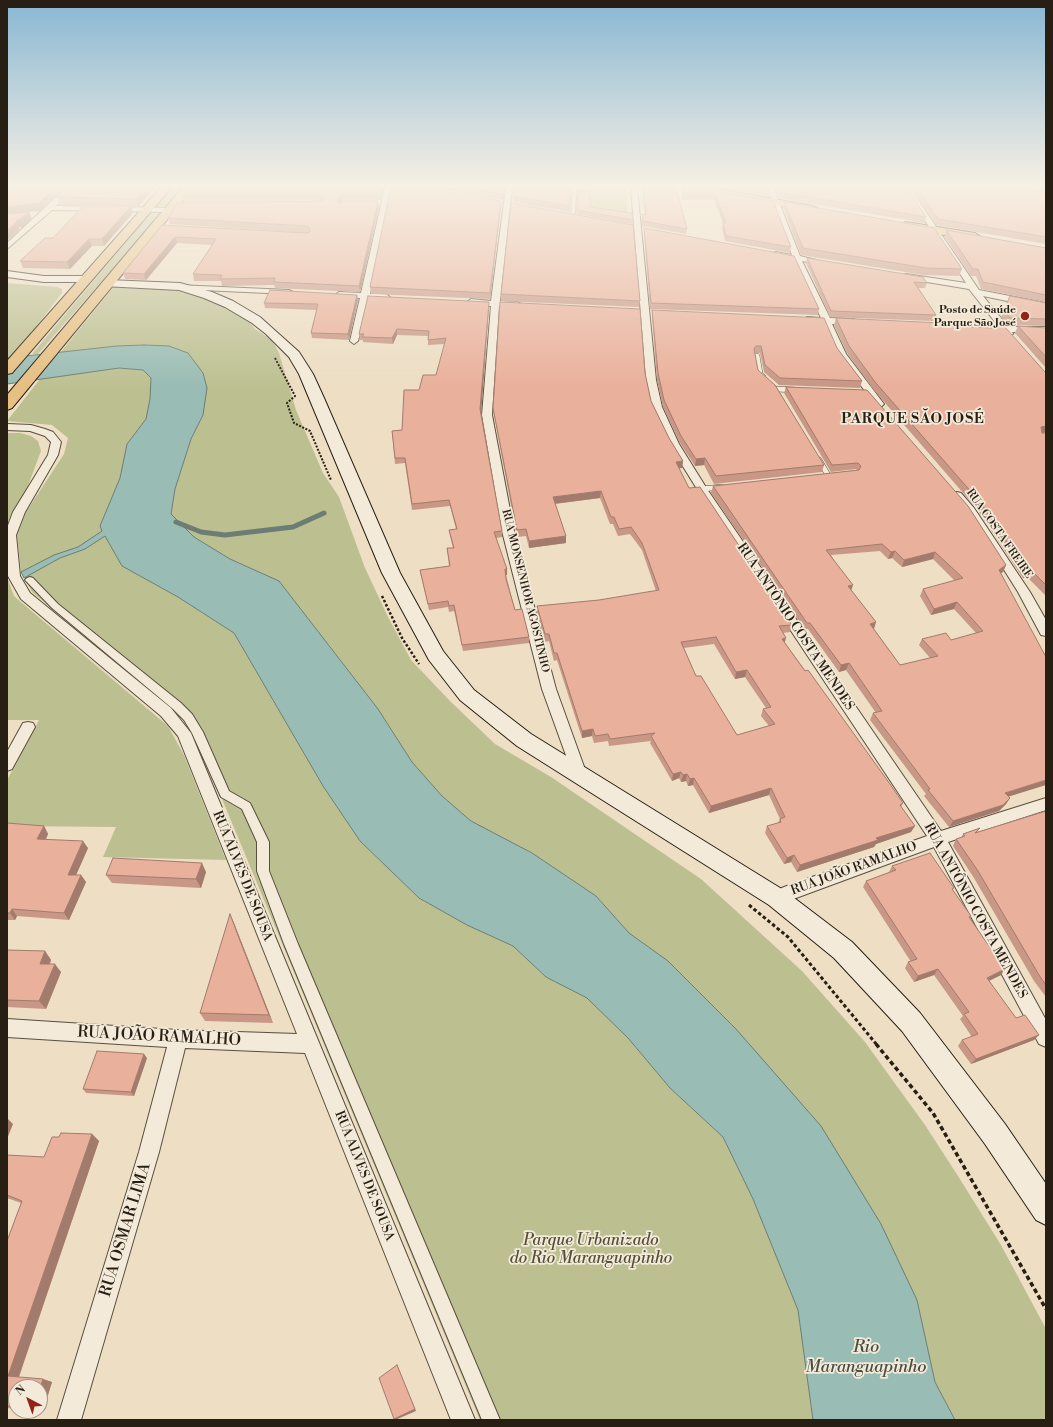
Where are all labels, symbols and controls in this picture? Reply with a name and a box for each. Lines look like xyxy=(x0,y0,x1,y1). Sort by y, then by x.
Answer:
place label: Posto de Saúde Parque São José xyxy=(934,303,1016,329)
marker: Posto de Saúde Parque São José xyxy=(1019,310,1031,322)
district label: PARQUE SĂO JOSÉ xyxy=(841,412,985,428)
street label: RUA COSTA FREIRE xyxy=(963,487,1035,581)
street label: RUA MONSENHOR AGOSTINHO xyxy=(498,508,552,674)
street label: RUA ANTÔNIO COSTA MENDES xyxy=(733,541,857,713)
street label: RUA ALVES DE SOUSA xyxy=(209,809,275,943)
street label: RUA ANTÔNIO COSTA MENDES xyxy=(920,821,1030,1001)
street label: RUA JOÃO RAMALHO xyxy=(789,839,919,899)
street label: RUA JOÃO RAMALHO xyxy=(77,1023,241,1051)
street label: RUA ALVES DE SOUSA xyxy=(331,1109,397,1243)
street label: RUA OSMAR LIMA xyxy=(96,1161,156,1299)
park label: Parque Urbanizado do Rio Maranguapinho xyxy=(510,1231,672,1269)
water label: Rio Maranguapinho xyxy=(806,1338,926,1378)
north arrow xyxy=(8,1379,48,1419)
text: N xyxy=(13,1383,29,1399)

